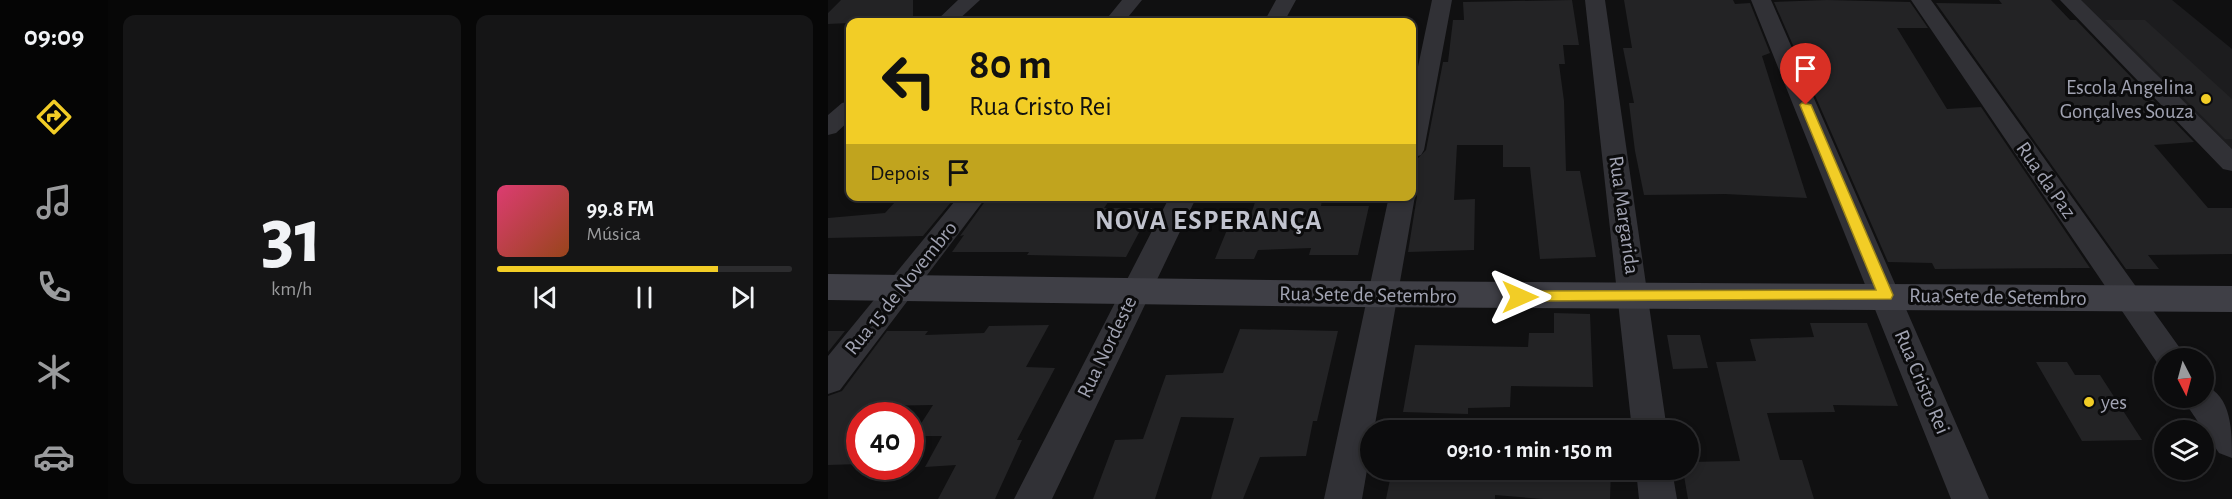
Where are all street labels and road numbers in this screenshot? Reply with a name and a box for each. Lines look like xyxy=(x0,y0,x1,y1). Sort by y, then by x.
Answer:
street label: Rua da Paz xyxy=(2012,138,2080,222)
street label: Rua Margarida xyxy=(1605,154,1643,276)
street label: Rua 15 de Novembro xyxy=(841,217,961,359)
street label: Rua Sete de Setembro xyxy=(1279,283,1457,307)
street label: Rua Sete de Setembro xyxy=(1909,285,2087,309)
street label: Rua Nordeste xyxy=(1073,293,1141,401)
street label: Rua Cristo Rei xyxy=(1891,327,1953,437)

